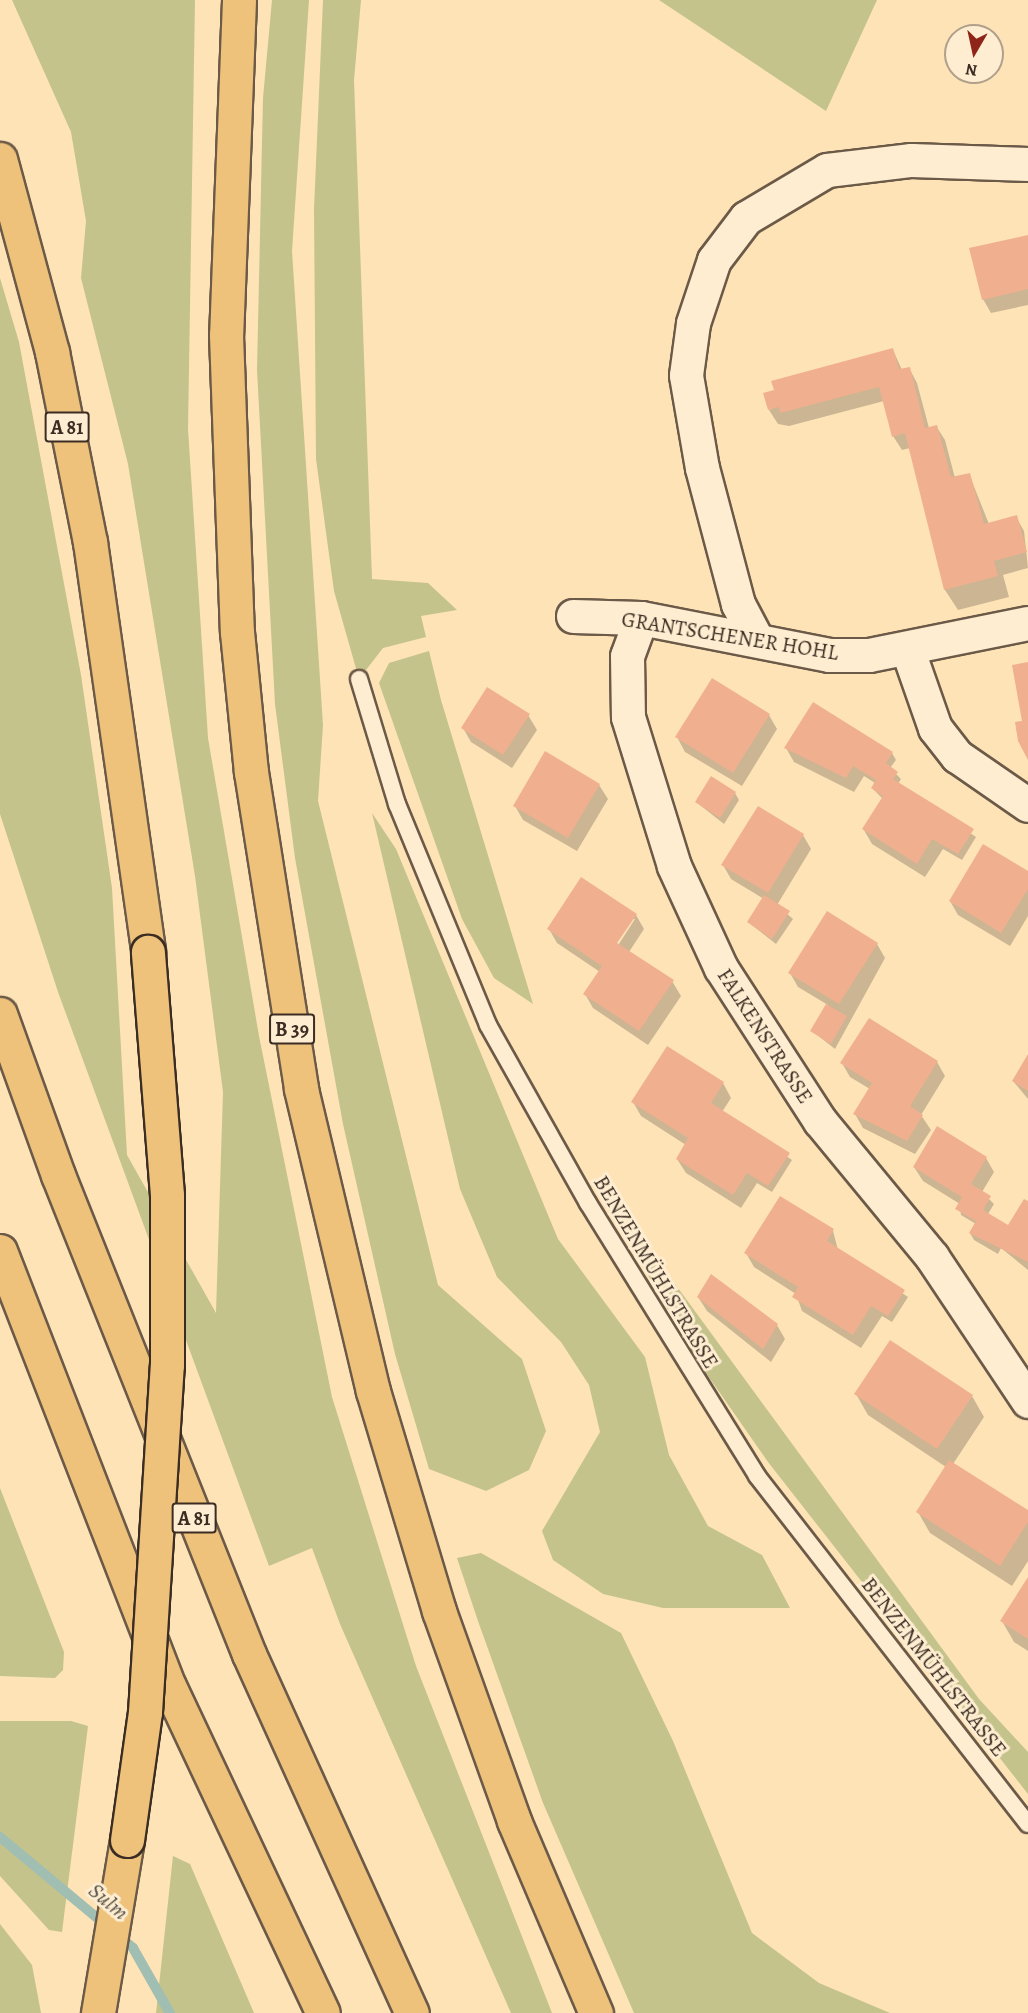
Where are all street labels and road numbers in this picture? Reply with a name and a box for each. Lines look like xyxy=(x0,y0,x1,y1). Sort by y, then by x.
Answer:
road number: A 81 xyxy=(44,410,90,444)
street label: GRANTSCHENER HOHL xyxy=(620,606,840,666)
street label: FALKENSTRASSE xyxy=(712,964,818,1108)
road number: B 39 xyxy=(268,1012,316,1046)
street label: BENZENMÜHLSTRASSE xyxy=(588,1171,724,1373)
road number: A 81 xyxy=(172,1501,216,1535)
street label: BENZENMÜHLSTRASSE xyxy=(856,1572,1012,1762)

